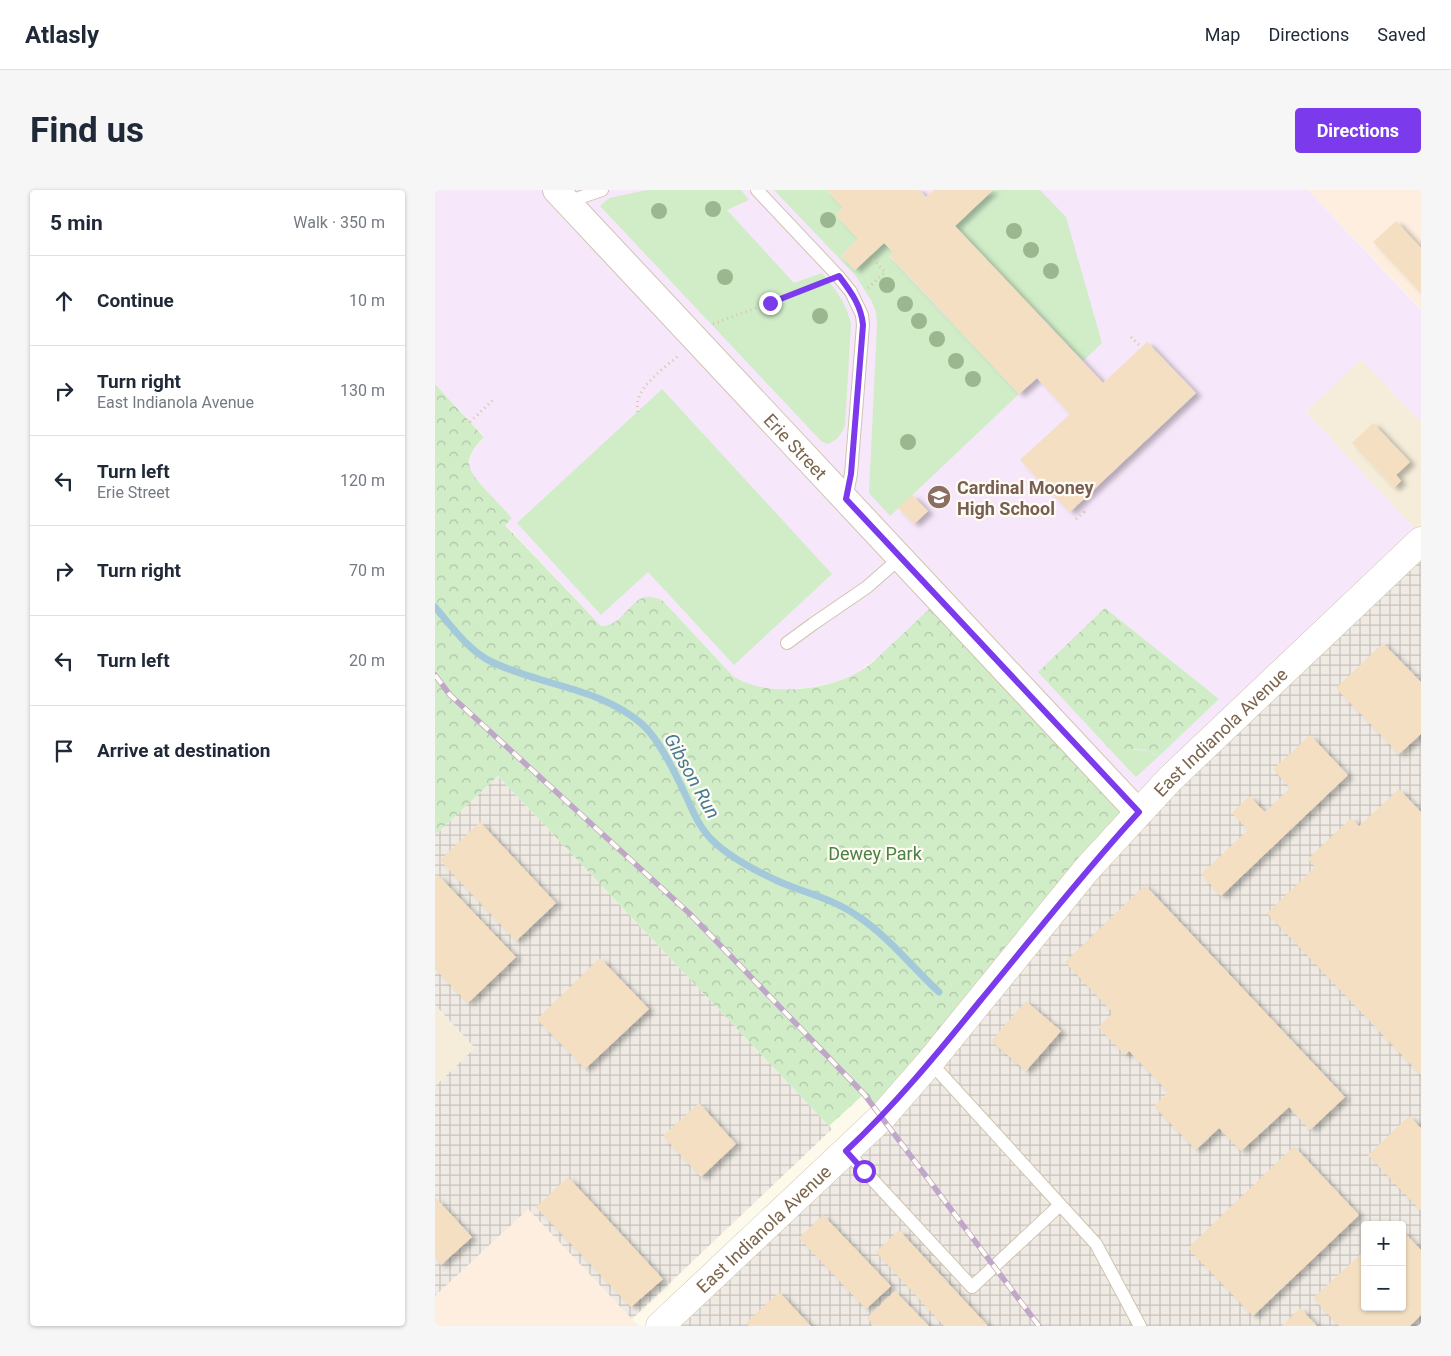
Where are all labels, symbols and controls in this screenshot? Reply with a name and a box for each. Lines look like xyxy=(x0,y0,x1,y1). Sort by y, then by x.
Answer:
text: Atlasly xyxy=(25,21,99,49)
text: Map xyxy=(1205,24,1240,45)
text: Directions xyxy=(1268,24,1349,45)
text: Saved xyxy=(1377,24,1426,45)
button: Directions xyxy=(1295,108,1421,153)
text: Find us xyxy=(30,110,144,151)
text: 5 min xyxy=(50,211,103,235)
text: Walk · 350 m xyxy=(293,213,385,232)
icon: ahead xyxy=(50,287,78,315)
text: Continue xyxy=(97,289,174,312)
text: 10 m xyxy=(349,291,385,310)
route end xyxy=(759,292,782,315)
text: Turn right xyxy=(97,370,181,393)
icon: right xyxy=(50,377,78,405)
text: 130 m xyxy=(340,381,385,400)
text: East Indianola Avenue xyxy=(97,393,254,412)
street label: Erie Street xyxy=(760,409,832,484)
text: Turn left xyxy=(97,460,170,483)
icon: left xyxy=(50,467,78,495)
text: 120 m xyxy=(340,471,385,490)
place label: Cardinal Mooney High School xyxy=(957,477,1094,519)
text: Erie Street xyxy=(97,483,170,502)
school or university icon: Cardinal Mooney High School xyxy=(926,484,952,510)
icon: right xyxy=(50,557,78,585)
text: Turn right xyxy=(97,559,181,582)
text: 70 m xyxy=(349,561,385,580)
icon: left xyxy=(50,647,78,675)
text: Turn left xyxy=(97,649,170,672)
text: 20 m xyxy=(349,651,385,670)
street label: East Indianola Avenue xyxy=(1149,663,1291,800)
water label: Gibson Run xyxy=(659,729,725,823)
icon: arrive xyxy=(50,737,78,765)
text: Arrive at destination xyxy=(97,739,270,762)
park label: Dewey Park xyxy=(828,843,923,864)
street label: East Indianola Avenue xyxy=(692,1160,835,1297)
route start xyxy=(853,1160,876,1183)
map controls xyxy=(1361,1221,1406,1311)
button: + xyxy=(1361,1221,1406,1266)
button: − xyxy=(1361,1266,1406,1311)

